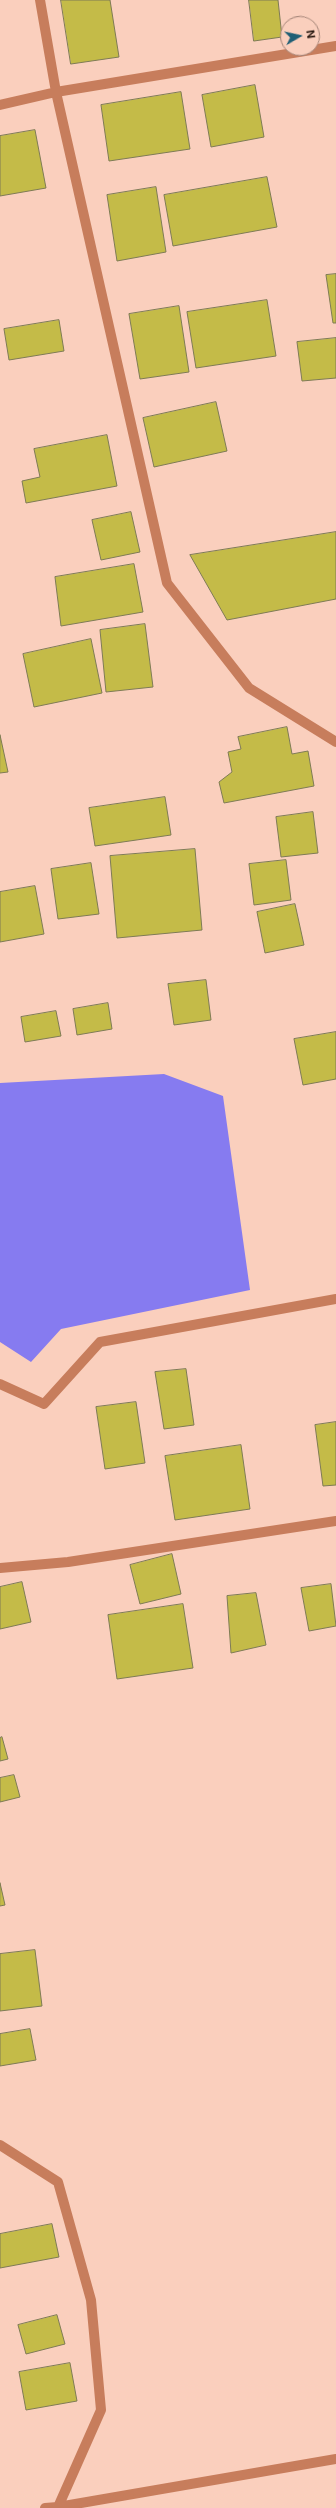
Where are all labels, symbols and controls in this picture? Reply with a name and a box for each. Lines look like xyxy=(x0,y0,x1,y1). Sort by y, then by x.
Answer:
north arrow xyxy=(280,16,320,56)
text: N xyxy=(303,29,318,40)

